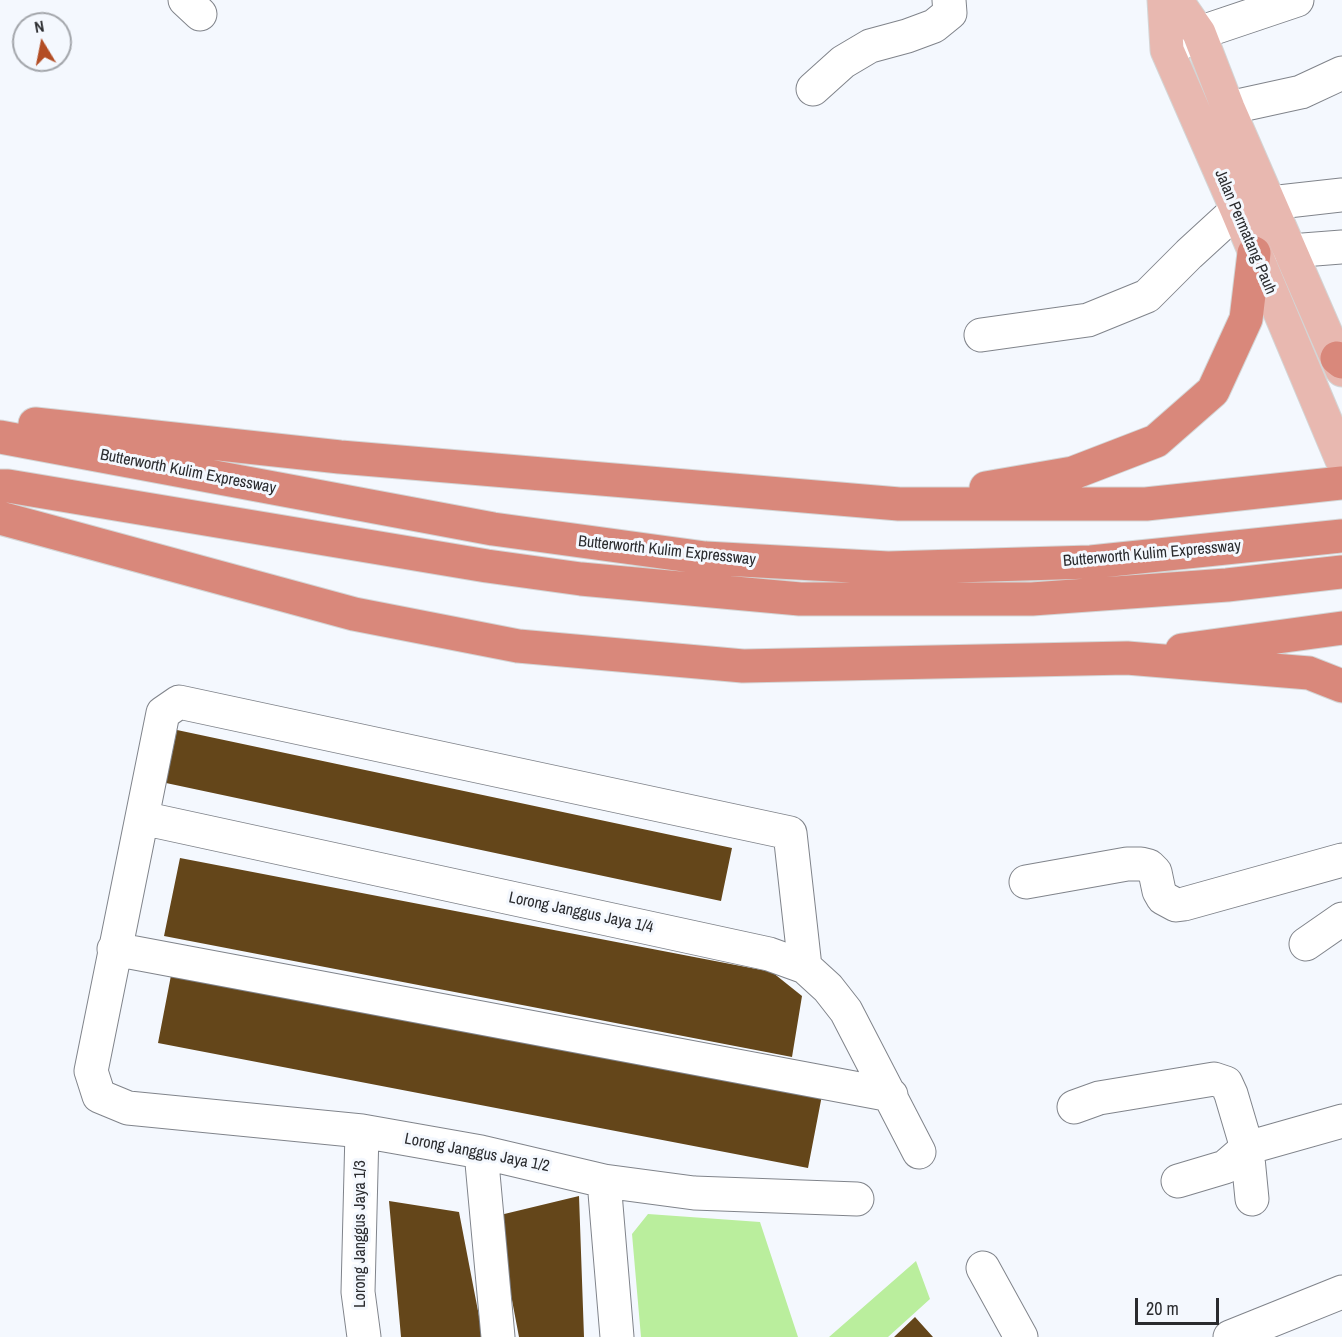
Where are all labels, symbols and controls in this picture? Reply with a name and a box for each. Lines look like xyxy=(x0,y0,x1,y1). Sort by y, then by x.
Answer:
north arrow xyxy=(12,12,72,72)
text: N xyxy=(33,15,46,38)
street label: Jalan Permatang Pauh xyxy=(1210,167,1280,297)
street label: Butterworth Kulim Expressway xyxy=(98,446,278,498)
street label: Butterworth Kulim Expressway xyxy=(577,532,757,570)
street label: Butterworth Kulim Expressway xyxy=(1062,537,1242,571)
street label: Lorong Janggus Jaya 1/4 xyxy=(507,888,655,938)
street label: Lorong Janggus Jaya 1/2 xyxy=(403,1130,551,1176)
street label: Lorong Janggus Jaya 1/3 xyxy=(351,1160,371,1308)
scale bar xyxy=(1138,1286,1222,1324)
text: 20 m xyxy=(1146,1296,1179,1321)

